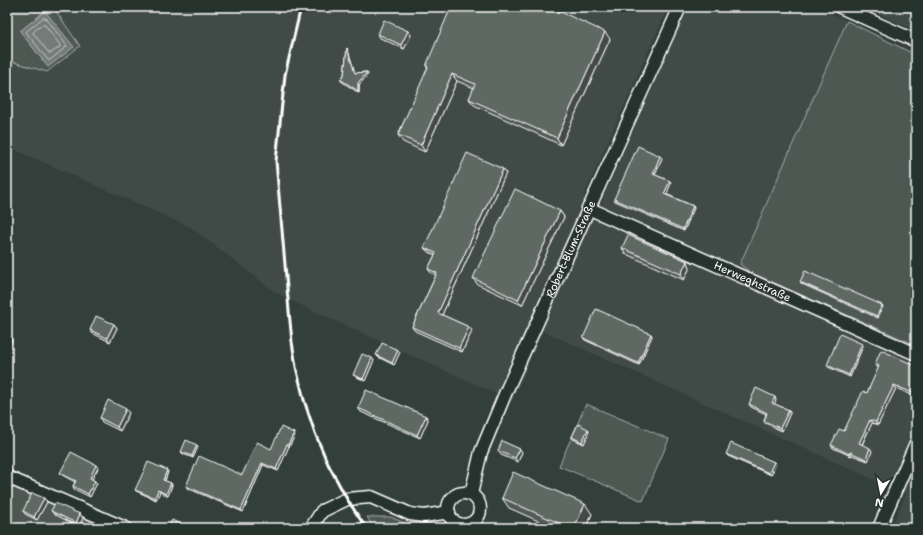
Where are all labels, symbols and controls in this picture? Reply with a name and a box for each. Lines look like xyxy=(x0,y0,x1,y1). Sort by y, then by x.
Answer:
street label: Robert-Blum-Straße xyxy=(542,198,599,300)
street label: Herweghstraße xyxy=(711,258,793,305)
north arrow xyxy=(861,473,901,513)
text: N xyxy=(873,494,885,510)

